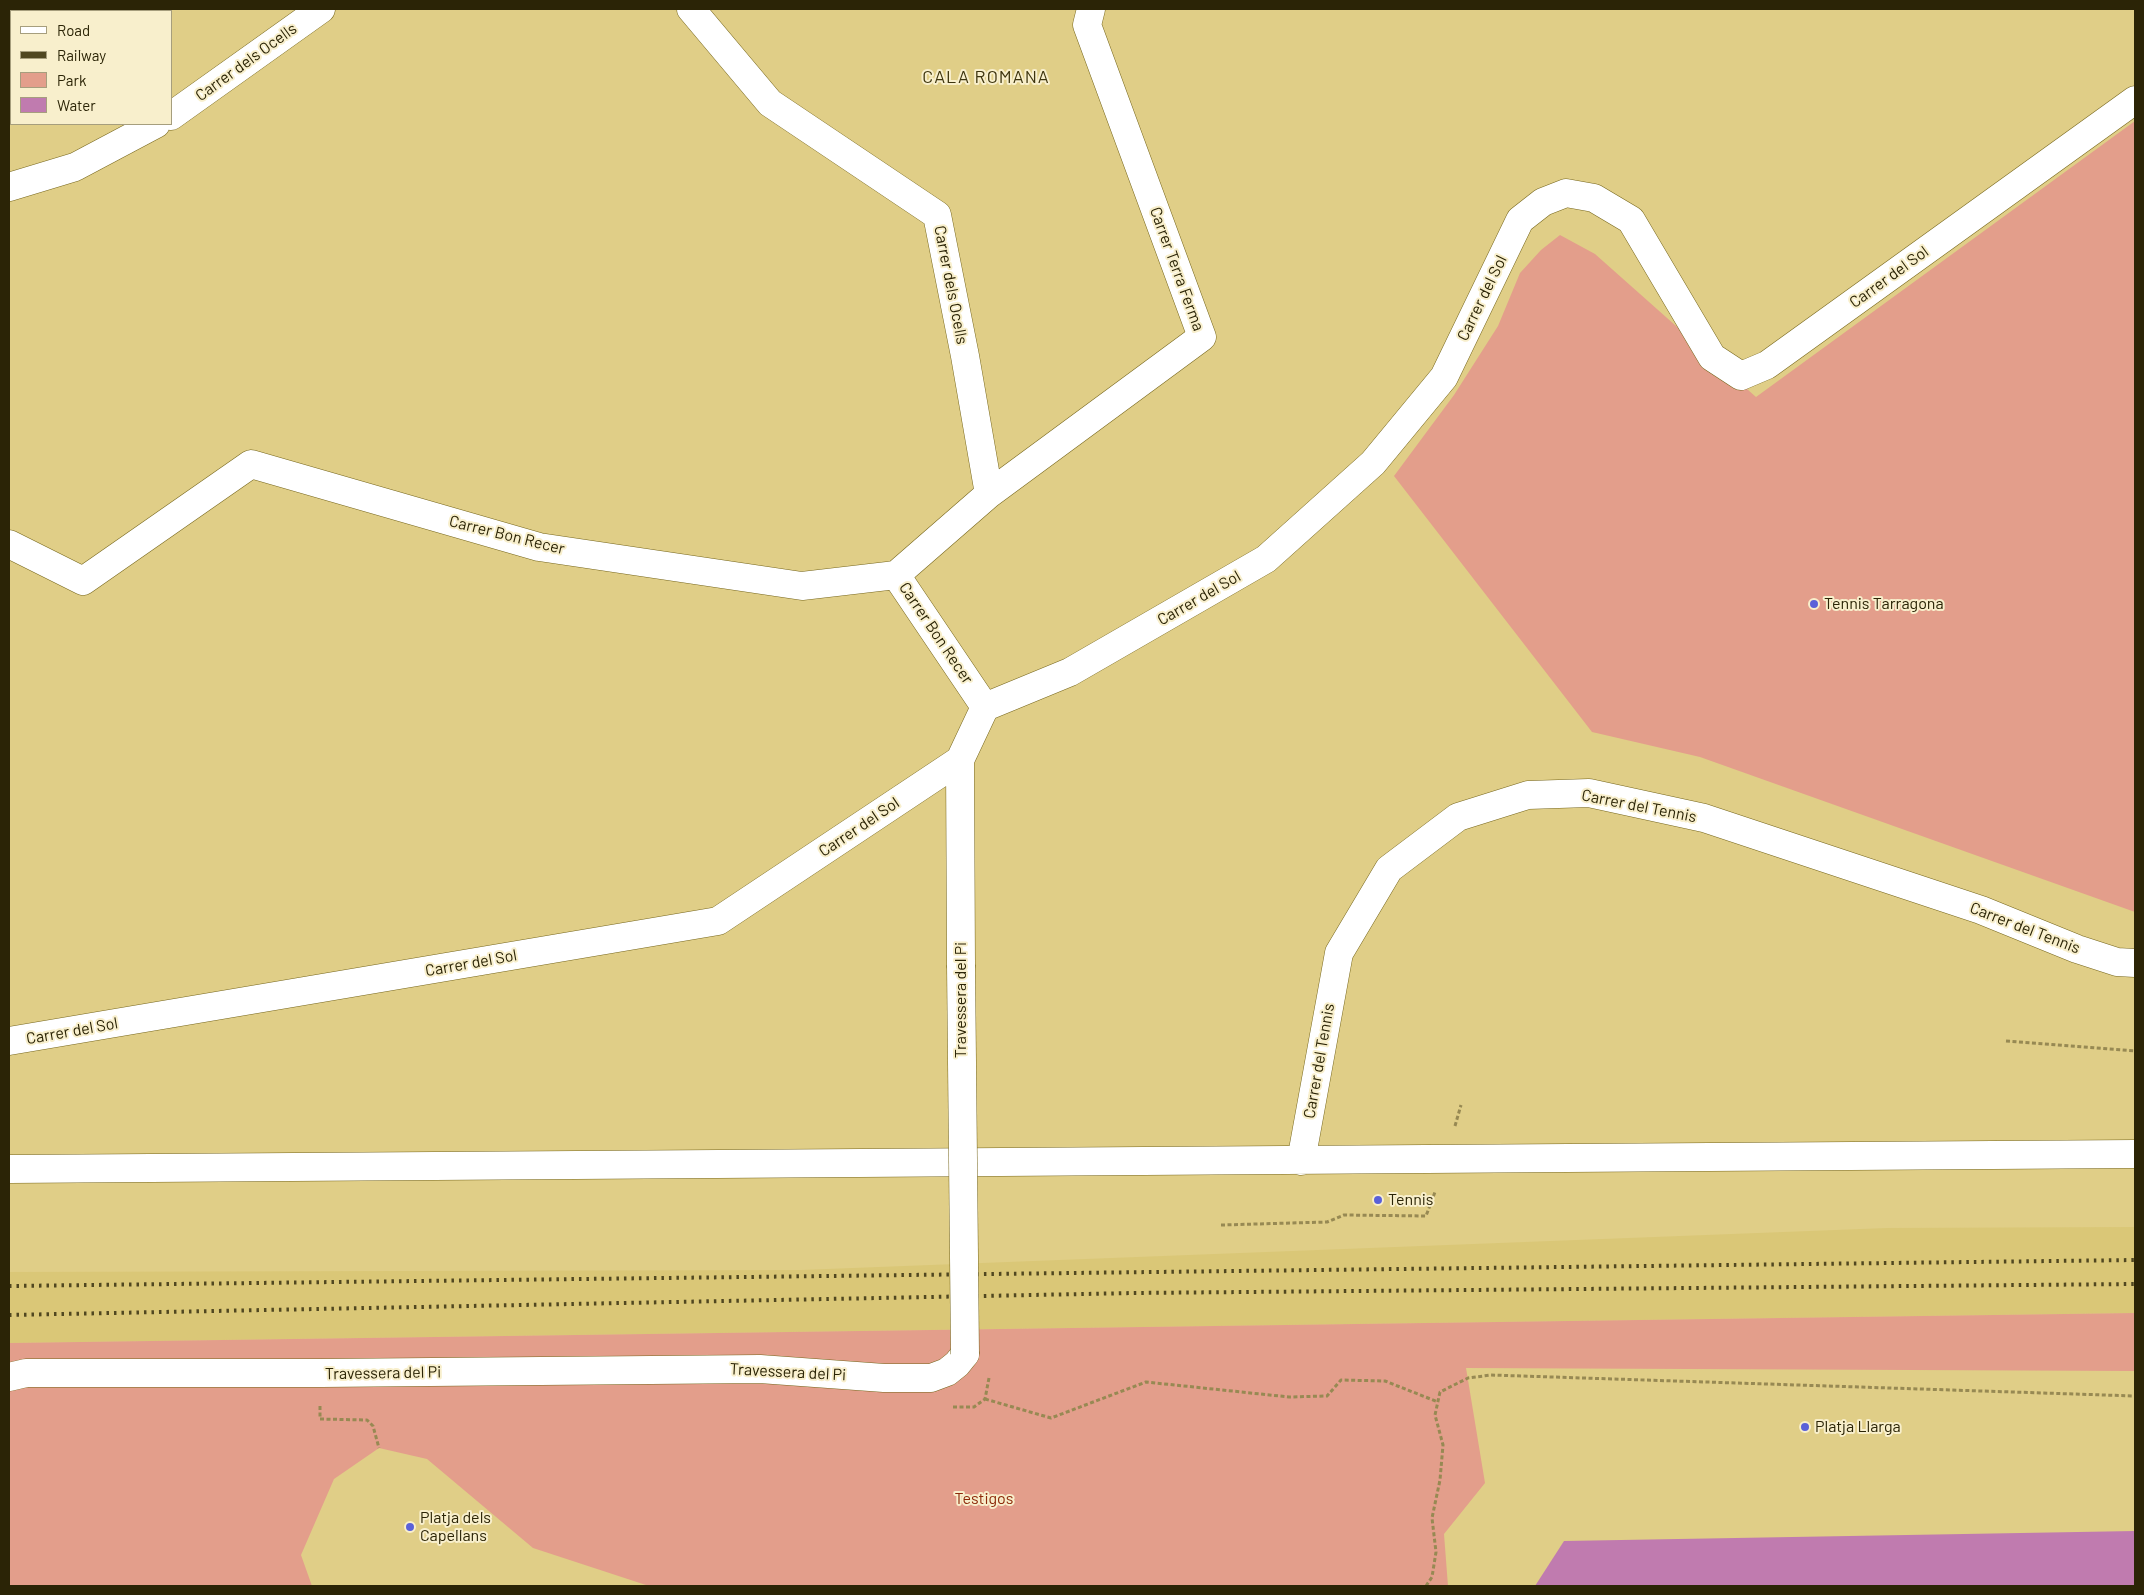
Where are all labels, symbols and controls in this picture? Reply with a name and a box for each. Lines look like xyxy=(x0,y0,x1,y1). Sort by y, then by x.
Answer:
legend xyxy=(10,10,172,125)
street label: Carrer dels Ocells xyxy=(192,19,300,105)
text: Road xyxy=(57,21,90,39)
text: Railway xyxy=(57,46,106,64)
district label: CALA ROMANA xyxy=(921,66,1051,88)
text: Park xyxy=(57,71,86,89)
text: Water xyxy=(57,96,96,114)
street label: Carrer Terra Ferma xyxy=(1146,204,1208,334)
street label: Carrer dels Ocells xyxy=(930,224,972,346)
street label: Carrer del Sol xyxy=(1846,242,1932,312)
street label: Carrer del Sol xyxy=(1453,252,1511,344)
street label: Carrer Bon Recer xyxy=(447,511,567,559)
street label: Carrer del Sol xyxy=(1154,566,1244,630)
street label: Carrer Bon Recer xyxy=(895,579,977,687)
place label: Tennis Tarragona xyxy=(1824,594,1944,614)
marker: Tennis Tarragona xyxy=(1808,598,1820,610)
street label: Carrer del Tennis xyxy=(1580,785,1698,827)
street label: Carrer del Sol xyxy=(815,793,903,861)
street label: Carrer del Tennis xyxy=(1967,898,2083,958)
street label: Travessera del Pi xyxy=(951,942,971,1058)
street label: Carrer del Sol xyxy=(424,945,518,981)
street label: Carrer del Tennis xyxy=(1299,1002,1339,1120)
street label: Carrer del Sol xyxy=(25,1013,119,1049)
place label: Tennis xyxy=(1388,1190,1434,1210)
marker: Tennis xyxy=(1372,1194,1384,1206)
street label: Travessera del Pi xyxy=(729,1359,847,1385)
street label: Travessera del Pi xyxy=(325,1362,441,1384)
place label: Platja Llarga xyxy=(1815,1417,1901,1437)
marker: Platja Llarga xyxy=(1799,1421,1811,1433)
park label: Testigos xyxy=(955,1489,1013,1509)
place label: Platja dels Capellans xyxy=(420,1508,491,1546)
marker: Platja dels Capellans xyxy=(404,1521,416,1533)

